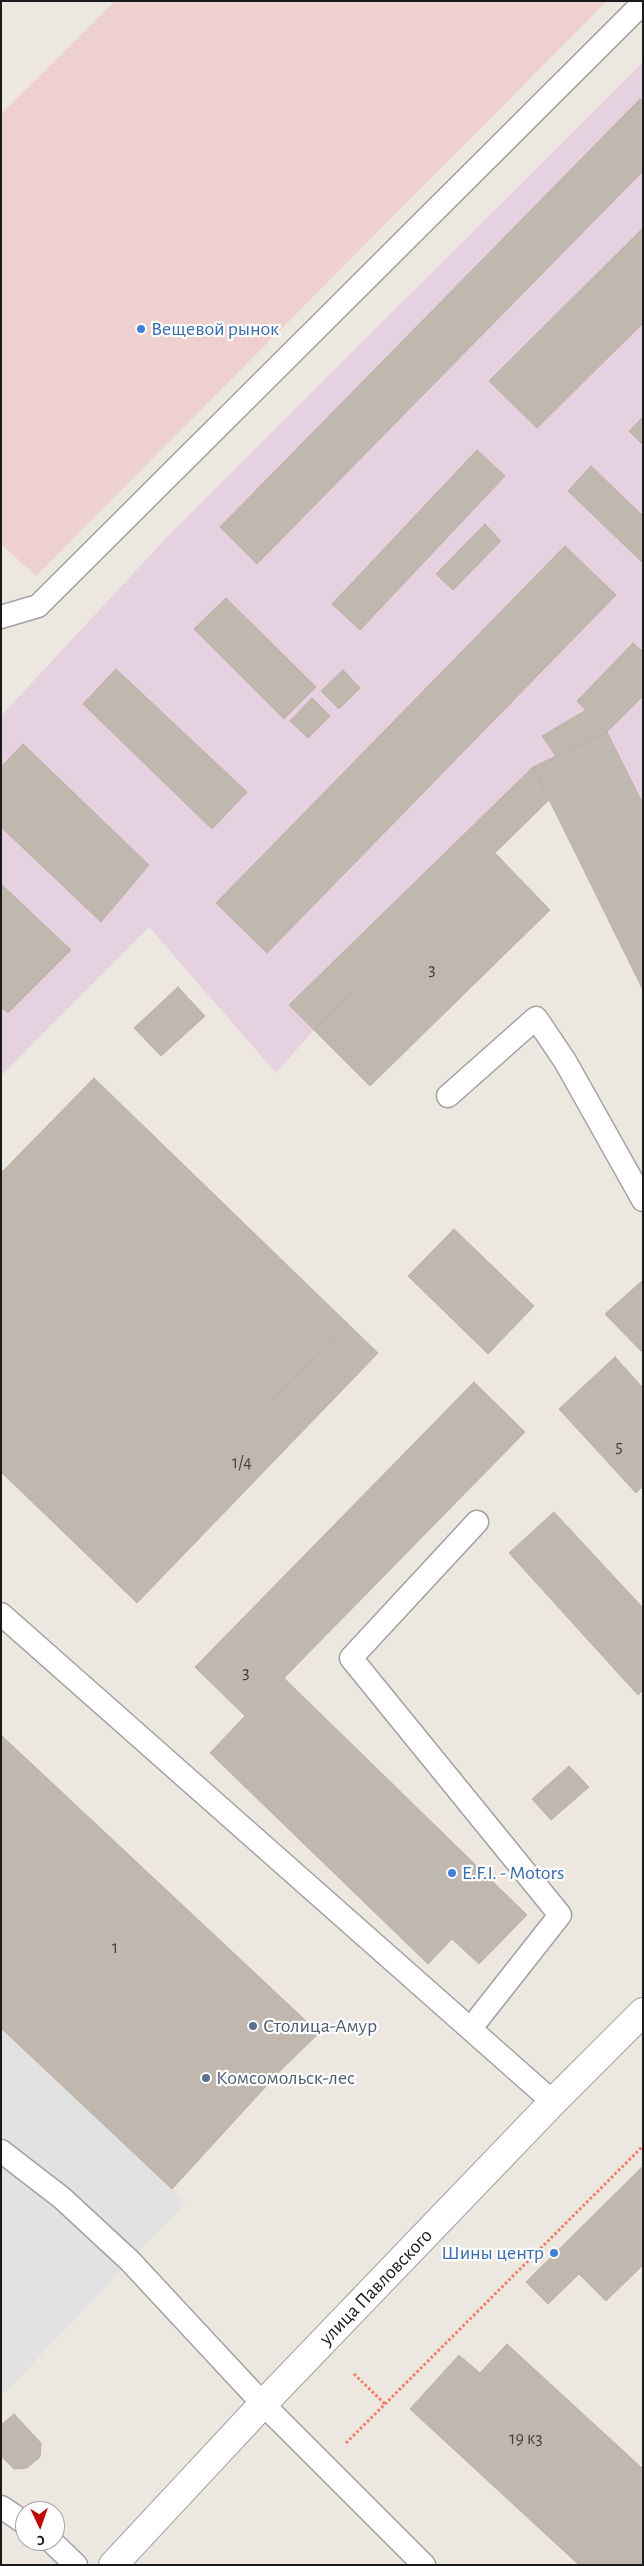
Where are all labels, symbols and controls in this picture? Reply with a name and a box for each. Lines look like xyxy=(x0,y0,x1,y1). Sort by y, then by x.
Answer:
place label: Вещевой рынок xyxy=(151,317,279,341)
marker: Вещевой рынок xyxy=(135,323,147,335)
house number: 3 xyxy=(428,959,436,981)
house number: 5 xyxy=(615,1436,623,1458)
house number: 1/4 xyxy=(232,1452,252,1474)
house number: 3 xyxy=(242,1662,250,1684)
place label: E.F.I. - Motors xyxy=(462,1861,564,1885)
marker: E.F.I. - Motors xyxy=(446,1867,458,1879)
house number: 1 xyxy=(112,1937,118,1959)
place label: Столица-Амур xyxy=(263,2014,377,2038)
marker: Столица-Амур xyxy=(247,2020,259,2032)
place label: Комсомольск-лес xyxy=(216,2066,355,2090)
marker: Комсомольск-лес xyxy=(200,2072,212,2084)
street label: улица Павловского xyxy=(314,2224,438,2350)
place label: Шины центр xyxy=(441,2241,544,2265)
marker: Шины центр xyxy=(548,2247,560,2259)
house number: 19 к3 xyxy=(509,2428,543,2450)
north arrow xyxy=(15,2501,65,2551)
text: С xyxy=(36,2533,45,2547)

